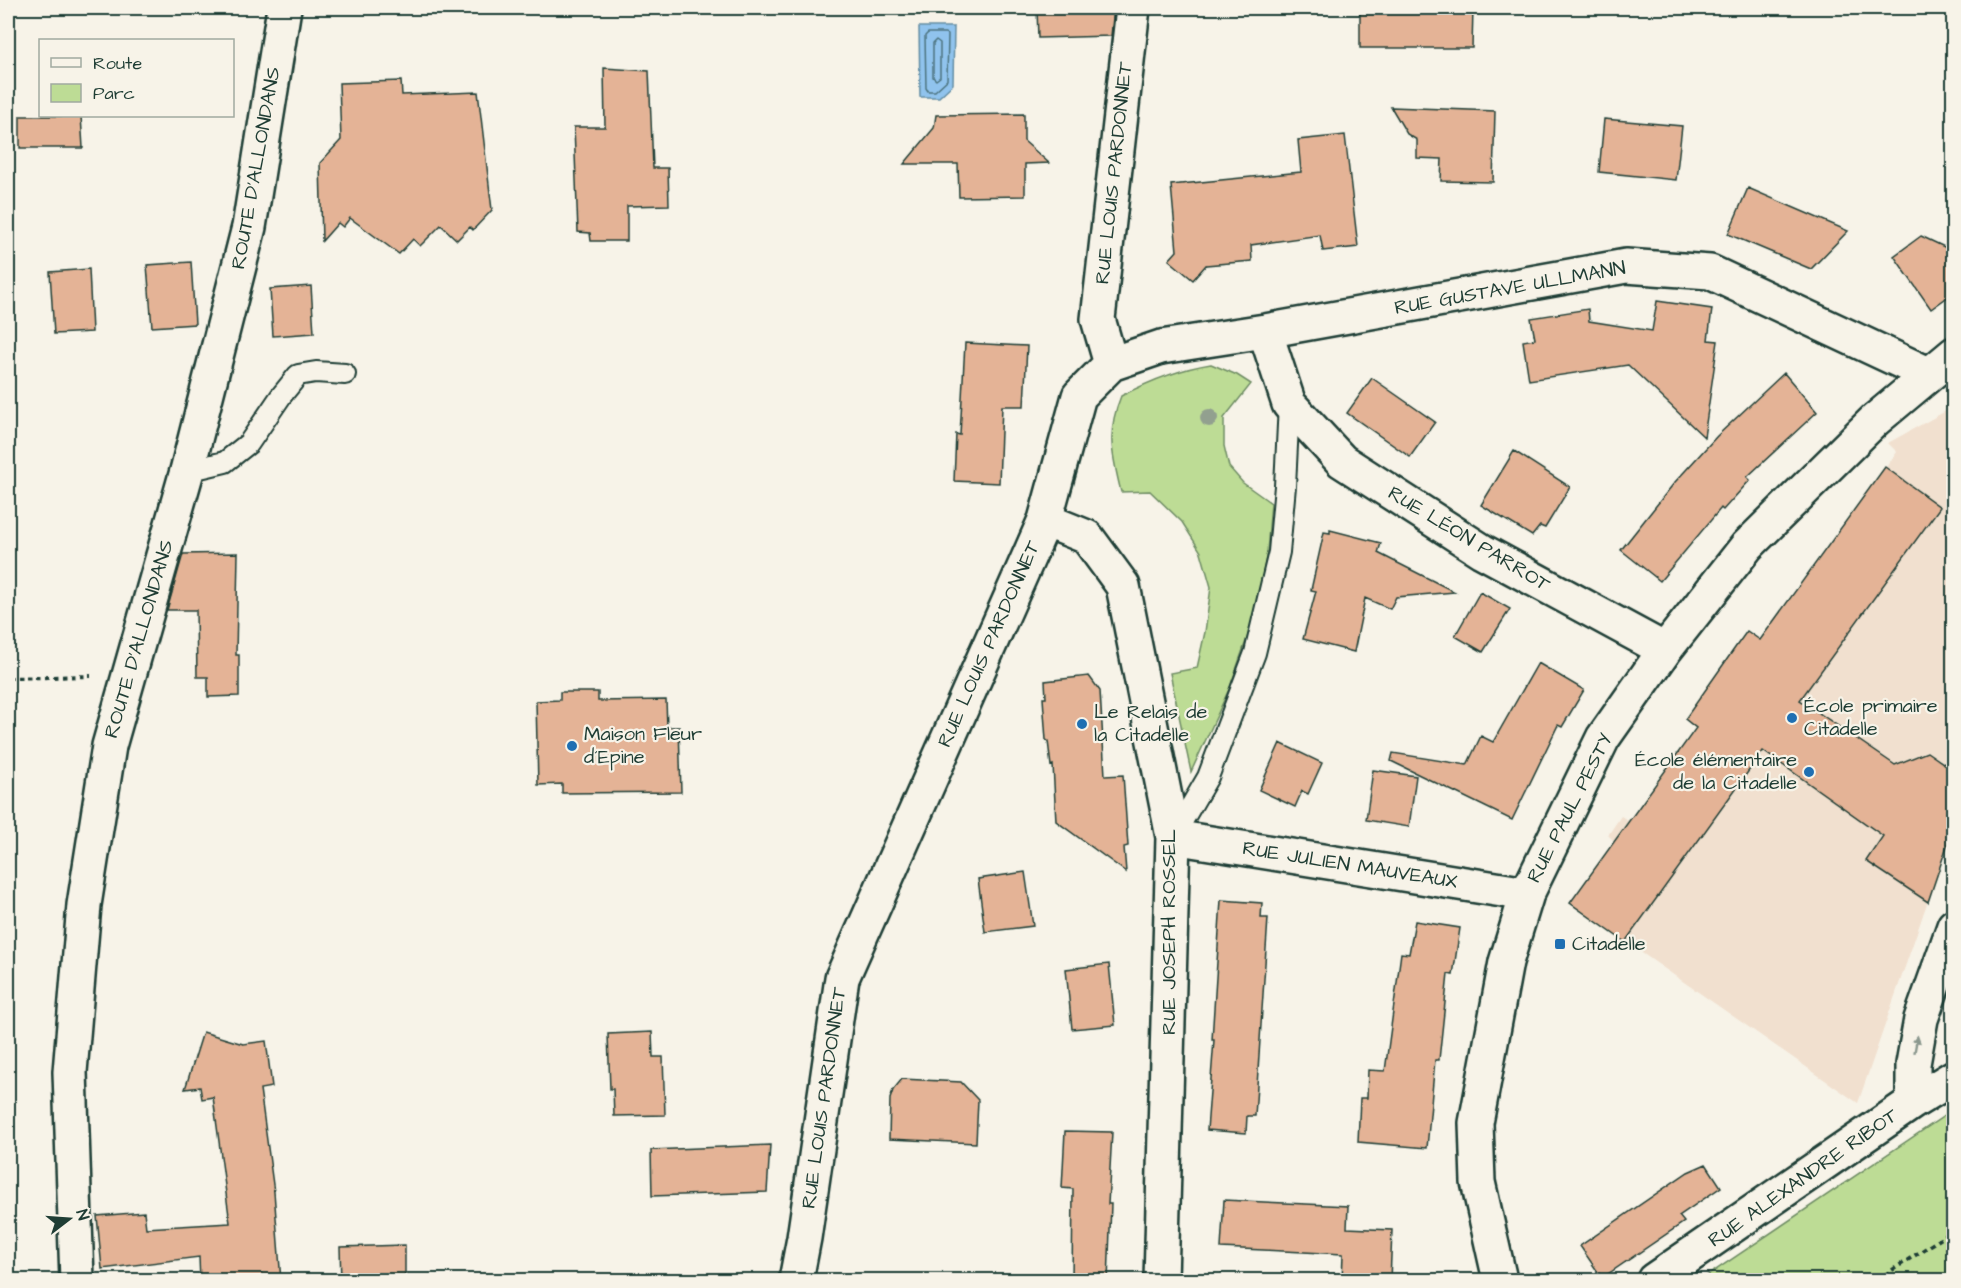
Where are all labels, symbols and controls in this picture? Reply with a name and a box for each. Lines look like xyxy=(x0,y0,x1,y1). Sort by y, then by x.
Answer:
legend xyxy=(39,39,234,117)
text: Route xyxy=(93,51,142,76)
street label: RUE LOUIS PARDONNET xyxy=(1088,60,1140,285)
street label: ROUTE D'ALLONDANS xyxy=(224,64,288,271)
text: Parc xyxy=(93,81,135,106)
street label: RUE GUSTAVE ULLMANN xyxy=(1392,254,1628,322)
street label: RUE LÉON PARROT xyxy=(1383,479,1556,599)
street label: ROUTE D'ALLONDANS xyxy=(97,536,181,741)
street label: RUE LOUIS PARDONNET xyxy=(931,536,1047,752)
place label: École primaire Citadelle xyxy=(1804,692,1938,743)
place label: Le Relais de la Citadelle xyxy=(1094,698,1207,749)
marker: École primaire Citadelle xyxy=(1785,711,1799,725)
marker: Le Relais de la Citadelle xyxy=(1075,717,1089,731)
place label: Maison Fleur d´Epine xyxy=(584,720,702,771)
street label: RUE PAUL PESTY xyxy=(1520,728,1620,888)
marker: Maison Fleur d´Epine xyxy=(565,739,579,753)
place label: École élémentaire de la Citadelle xyxy=(1635,746,1797,797)
marker: École élémentaire de la Citadelle xyxy=(1802,765,1816,779)
street label: RUE JOSEPH ROSSEL xyxy=(1155,829,1183,1035)
street label: RUE JULIEN MAUVEAUX xyxy=(1240,834,1460,896)
place label: Citadelle xyxy=(1572,930,1646,958)
marker: Citadelle xyxy=(1553,937,1567,951)
street label: RUE LOUIS PARDONNET xyxy=(795,985,853,1210)
one-way arrow xyxy=(1912,1034,1921,1053)
street label: RUE ALEXANDRE RIBOT xyxy=(1703,1102,1904,1254)
north arrow xyxy=(39,1189,99,1249)
text: N xyxy=(70,1207,94,1223)

